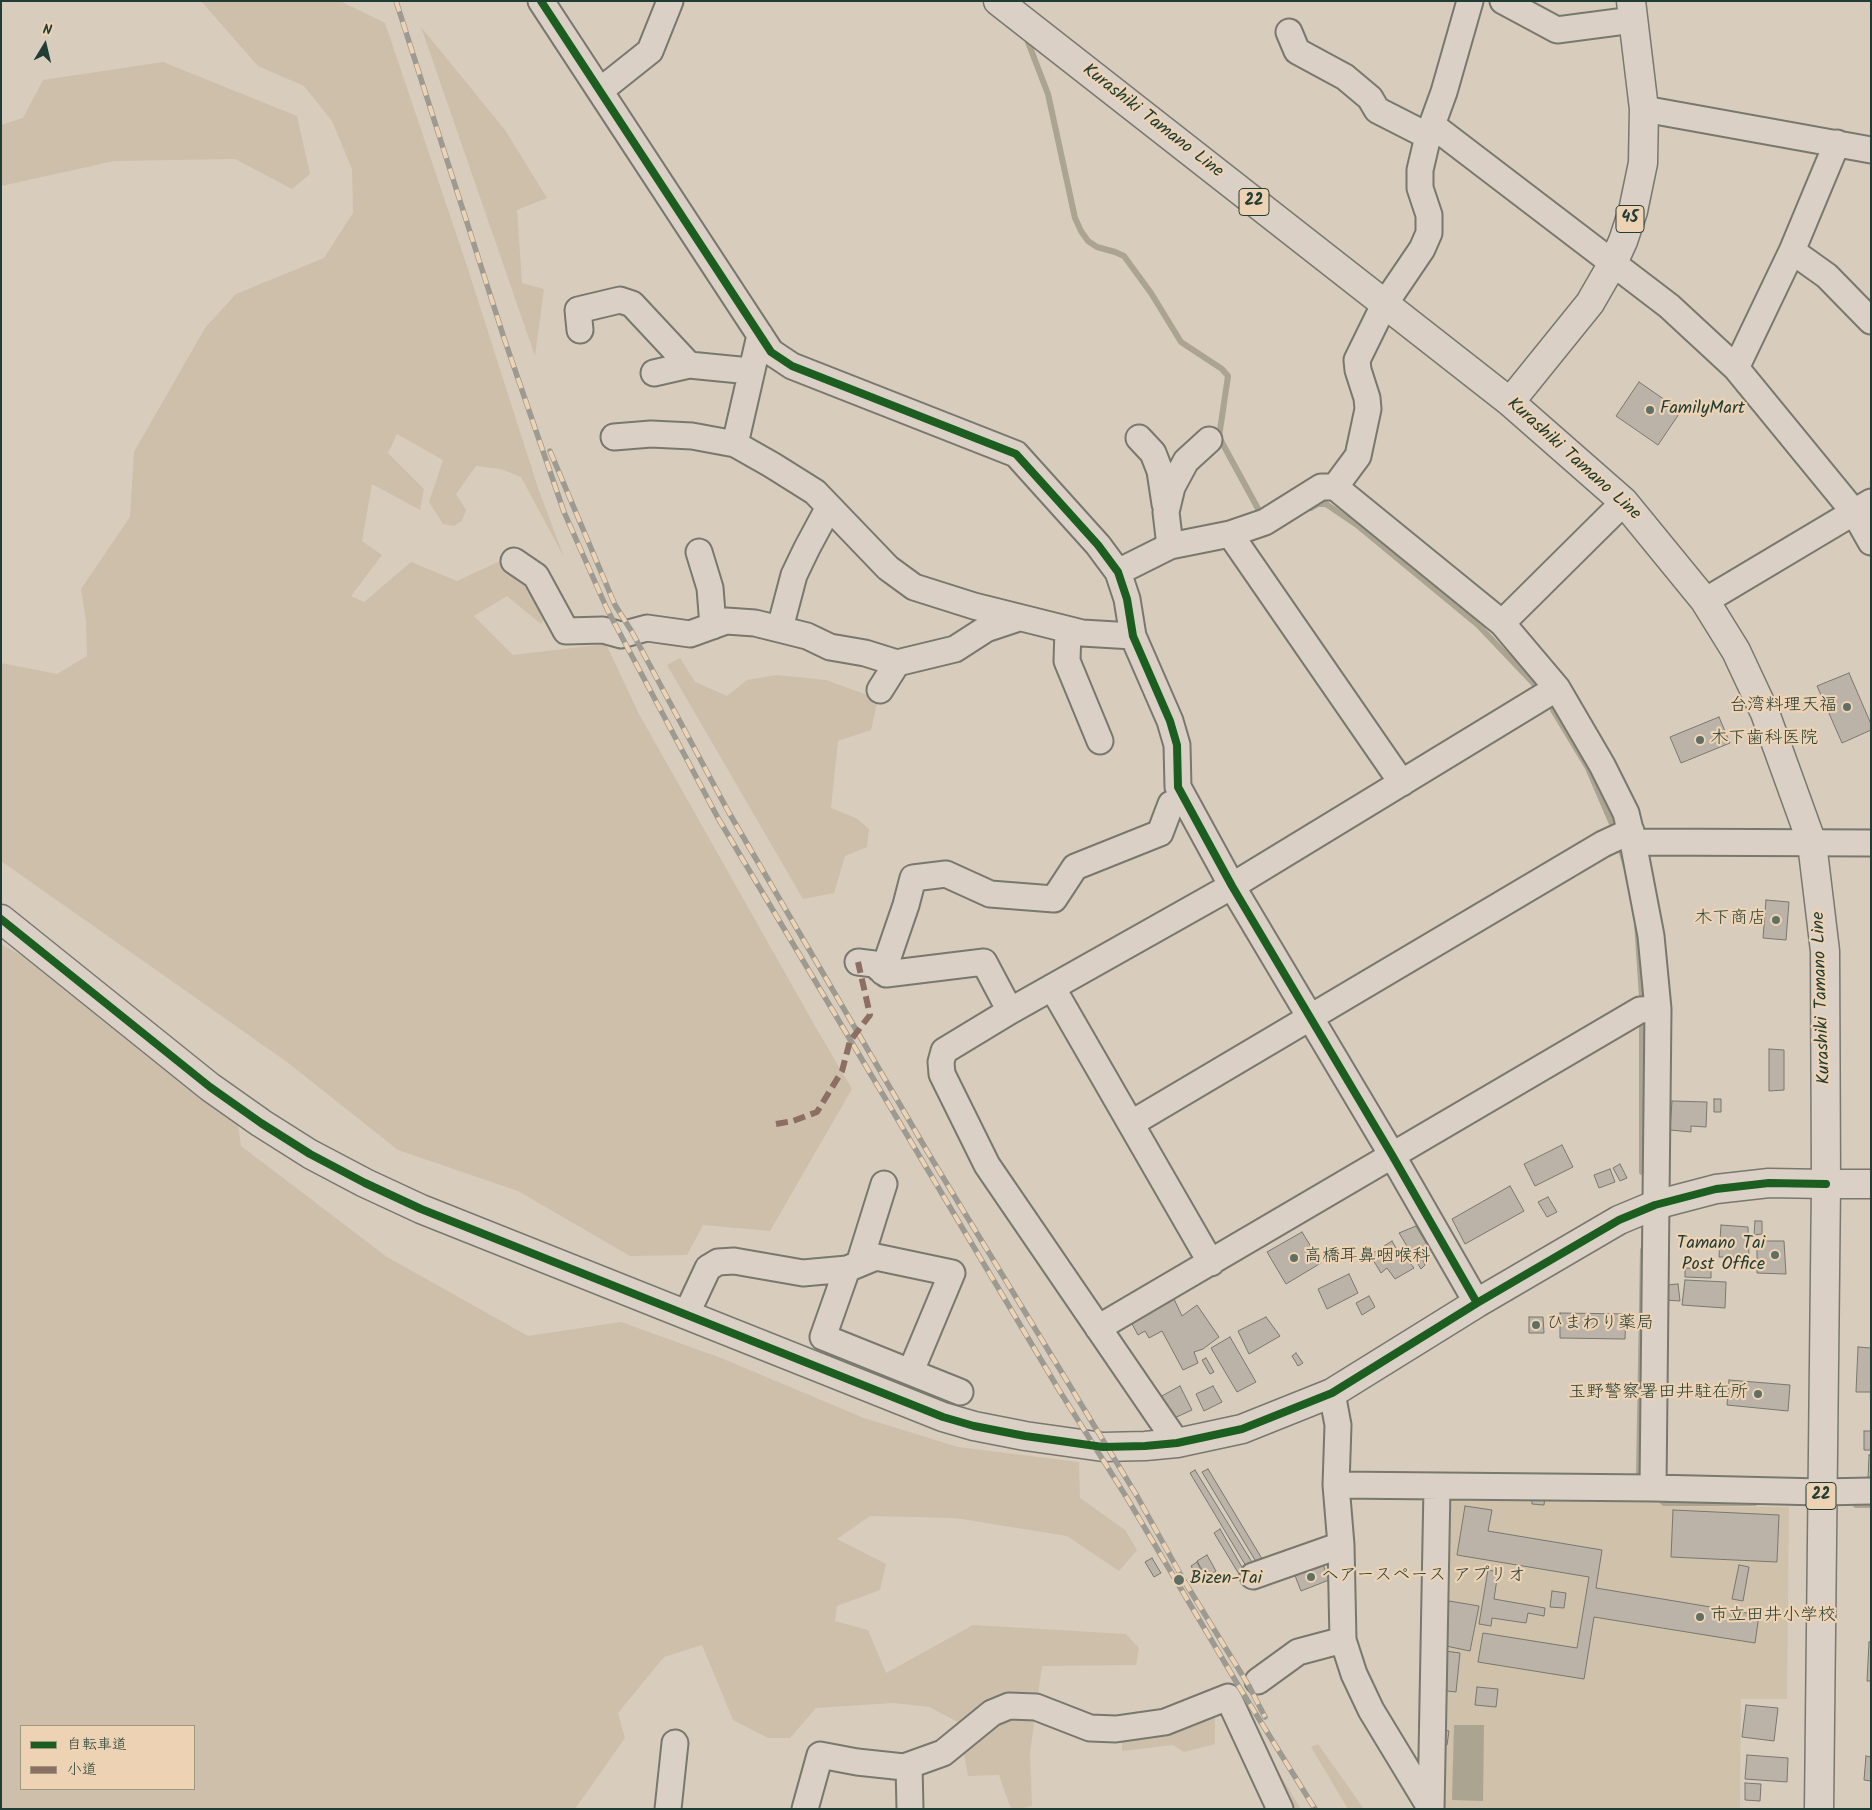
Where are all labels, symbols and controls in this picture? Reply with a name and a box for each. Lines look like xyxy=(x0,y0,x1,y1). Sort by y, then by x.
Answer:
text: N xyxy=(41,19,53,42)
north arrow xyxy=(20,20,70,70)
street label: Kurashiki Tamano Line xyxy=(1077,60,1227,184)
road number: 22 xyxy=(1239,188,1269,216)
road number: 45 xyxy=(1616,205,1644,232)
street label: Kurashiki Tamano Line xyxy=(1502,394,1644,526)
place label: FamilyMart xyxy=(1660,399,1745,421)
marker: FamilyMart xyxy=(1644,404,1656,416)
place label: 台湾料理天福 xyxy=(1729,696,1837,718)
marker: 台湾料理天福 xyxy=(1841,701,1853,713)
place label: 木下歯科医院 xyxy=(1710,729,1818,751)
marker: 木下歯科医院 xyxy=(1694,734,1706,746)
place label: 木下商店 xyxy=(1694,909,1766,931)
street label: Kurashiki Tamano Line xyxy=(1809,911,1837,1085)
marker: 木下商店 xyxy=(1770,914,1782,926)
place label: Tamano Tai Post Office xyxy=(1677,1234,1765,1276)
place label: 高橋耳鼻咽喉科 xyxy=(1304,1247,1430,1269)
marker: Tamano Tai Post Office xyxy=(1769,1249,1781,1261)
marker: 高橋耳鼻咽喉科 xyxy=(1288,1252,1300,1264)
place label: ひまわり薬局 xyxy=(1546,1314,1654,1336)
marker: ひまわり薬局 xyxy=(1530,1319,1542,1331)
place label: 玉野警察署田井駐在所 xyxy=(1568,1383,1748,1405)
marker: 玉野警察署田井駐在所 xyxy=(1752,1388,1764,1400)
road number: 22 xyxy=(1806,1482,1836,1510)
place label: ヘアースペース アプリオ xyxy=(1321,1566,1525,1588)
place label: Bizen-Tai xyxy=(1190,1569,1262,1591)
marker: ヘアースペース アプリオ xyxy=(1305,1571,1317,1583)
marker: Bizen-Tai xyxy=(1172,1573,1186,1587)
place label: 市立田井小学校 xyxy=(1710,1606,1836,1628)
marker: 市立田井小学校 xyxy=(1694,1611,1706,1623)
legend xyxy=(20,1725,195,1790)
text: 自転車道 xyxy=(67,1733,127,1757)
text: 小道 xyxy=(67,1758,97,1782)

